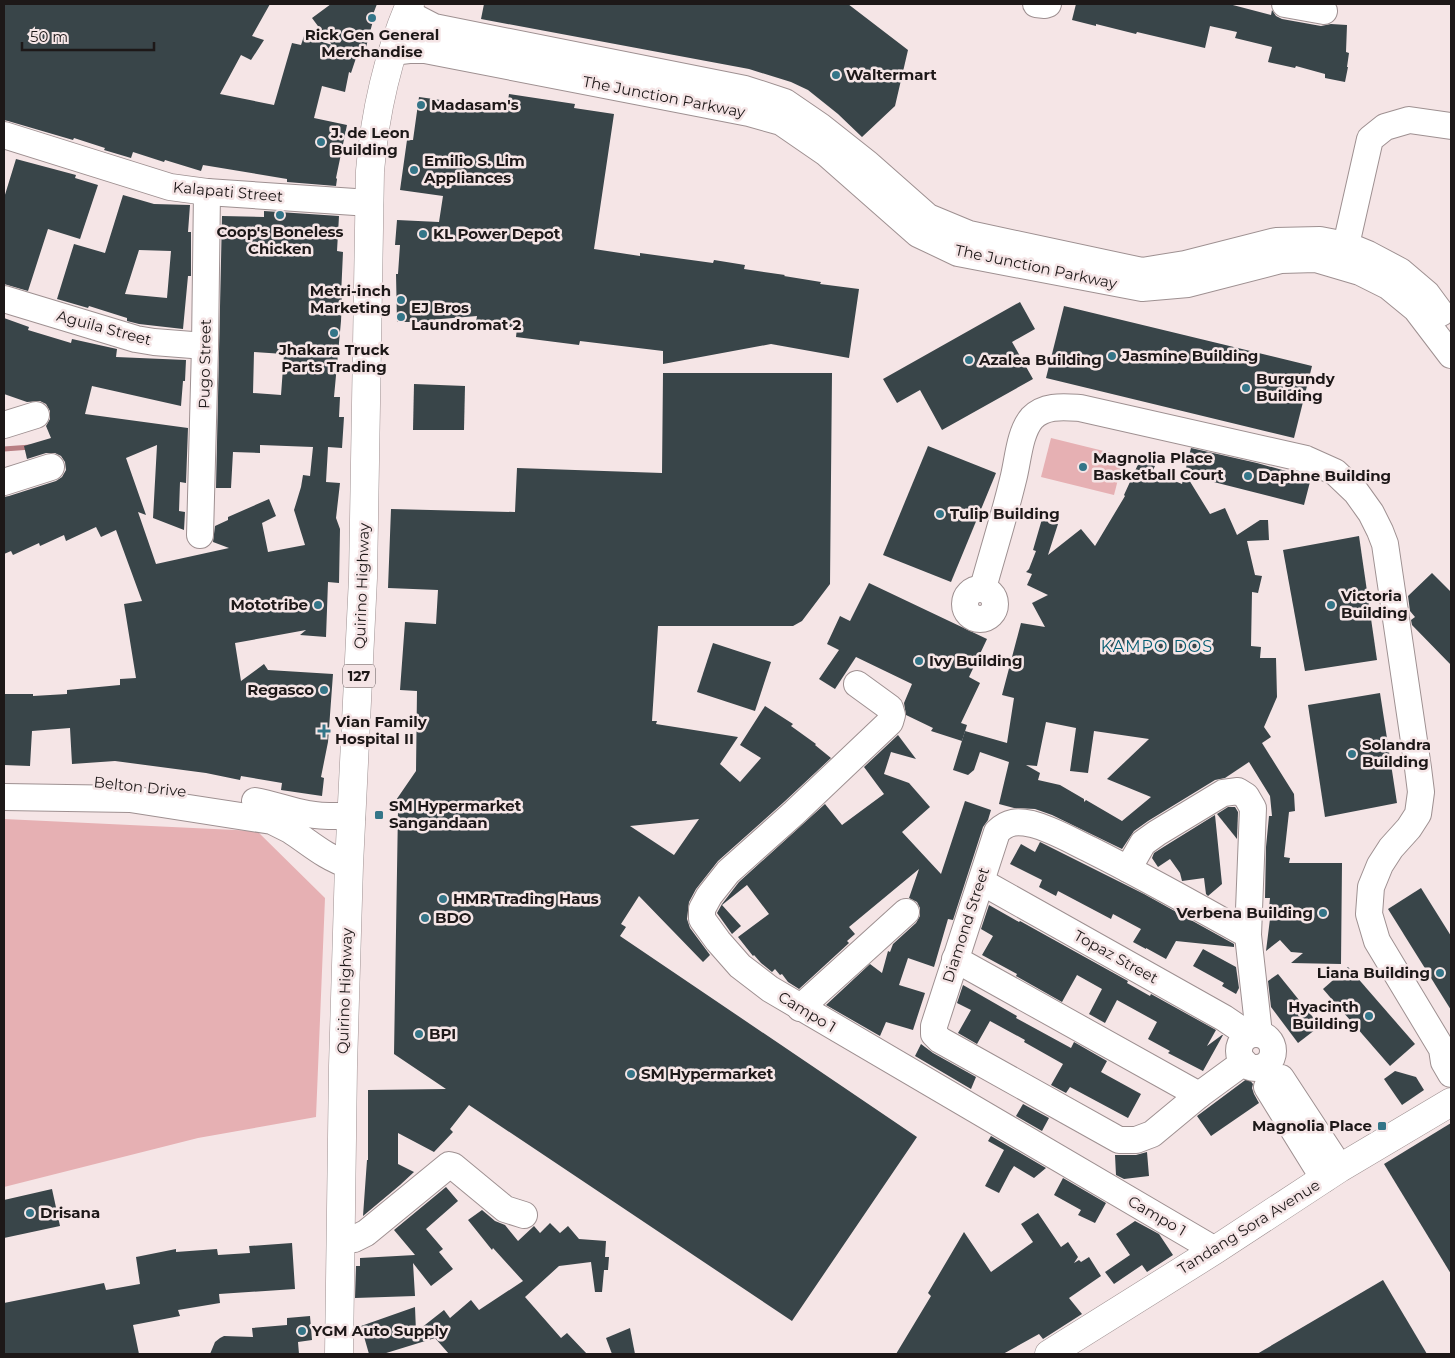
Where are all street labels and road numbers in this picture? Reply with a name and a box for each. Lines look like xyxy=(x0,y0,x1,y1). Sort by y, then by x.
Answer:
street label: The Junction Parkway xyxy=(581,71,748,122)
street label: Kalapati Street xyxy=(172,177,284,206)
street label: The Junction Parkway xyxy=(953,240,1120,293)
street label: Aguila Street xyxy=(55,306,154,349)
street label: Pugo Street xyxy=(194,319,215,409)
street label: Quirino Highway xyxy=(350,522,373,649)
road number: 127 xyxy=(343,664,375,688)
street label: Belton Drive xyxy=(93,772,187,801)
street label: Diamond Street xyxy=(938,865,993,985)
street label: Topaz Street xyxy=(1071,926,1162,987)
street label: Quirino Highway xyxy=(333,927,356,1054)
street label: Campo 1 xyxy=(775,987,840,1036)
street label: Tandang Sora Avenue xyxy=(1174,1175,1323,1278)
street label: Campo 1 xyxy=(1125,1191,1190,1240)

